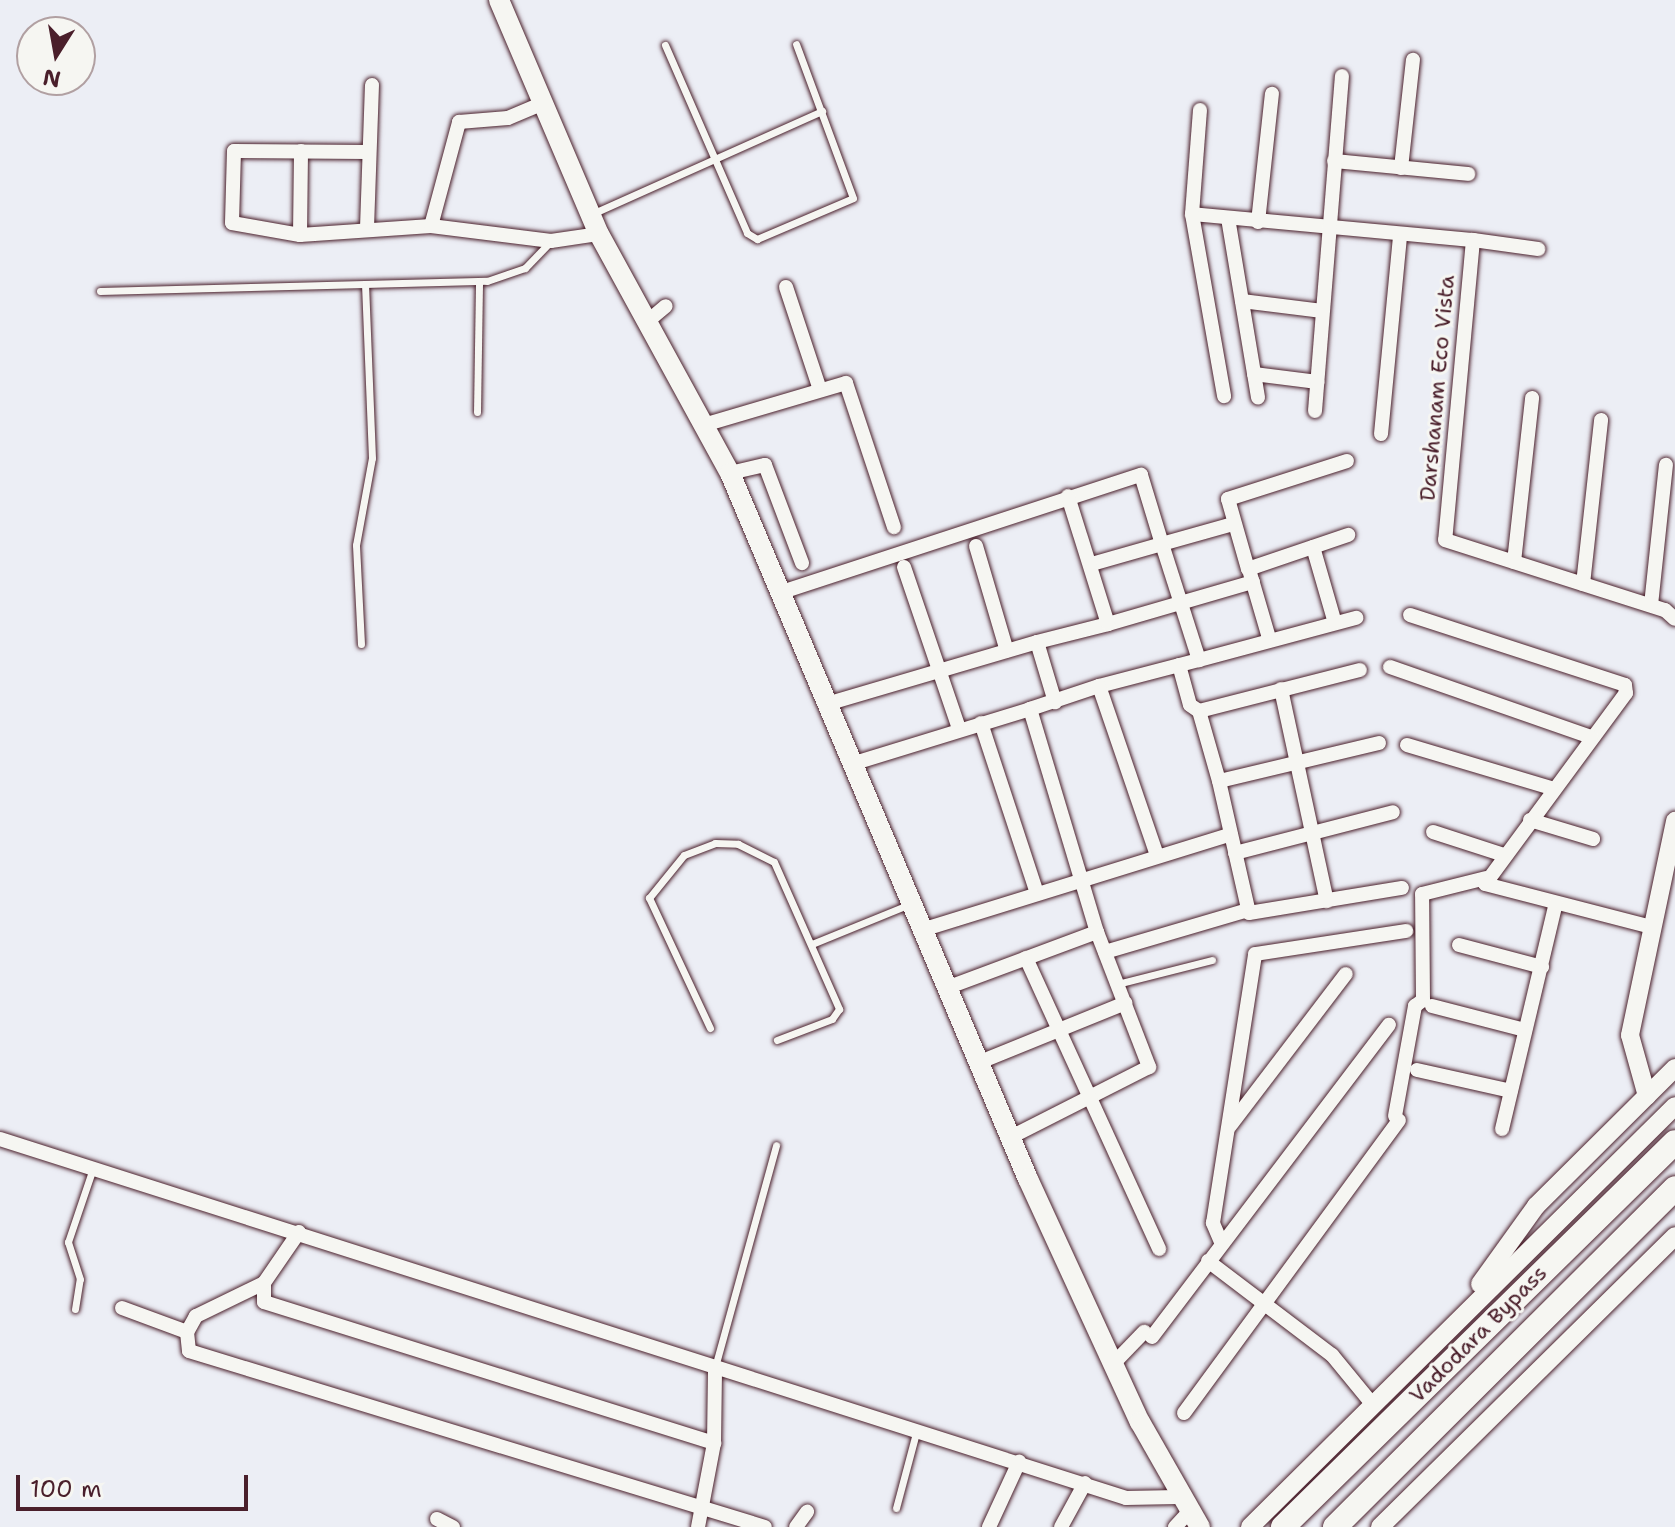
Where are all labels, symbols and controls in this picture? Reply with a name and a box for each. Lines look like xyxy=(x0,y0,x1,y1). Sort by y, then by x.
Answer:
north arrow xyxy=(16,16,96,96)
text: N xyxy=(40,62,63,94)
street label: Darshanam Eco Vista xyxy=(1414,274,1460,502)
street label: Vadodara Bypass xyxy=(1404,1260,1552,1408)
scale bar xyxy=(20,1459,252,1509)
text: 100 m xyxy=(30,1473,102,1505)

